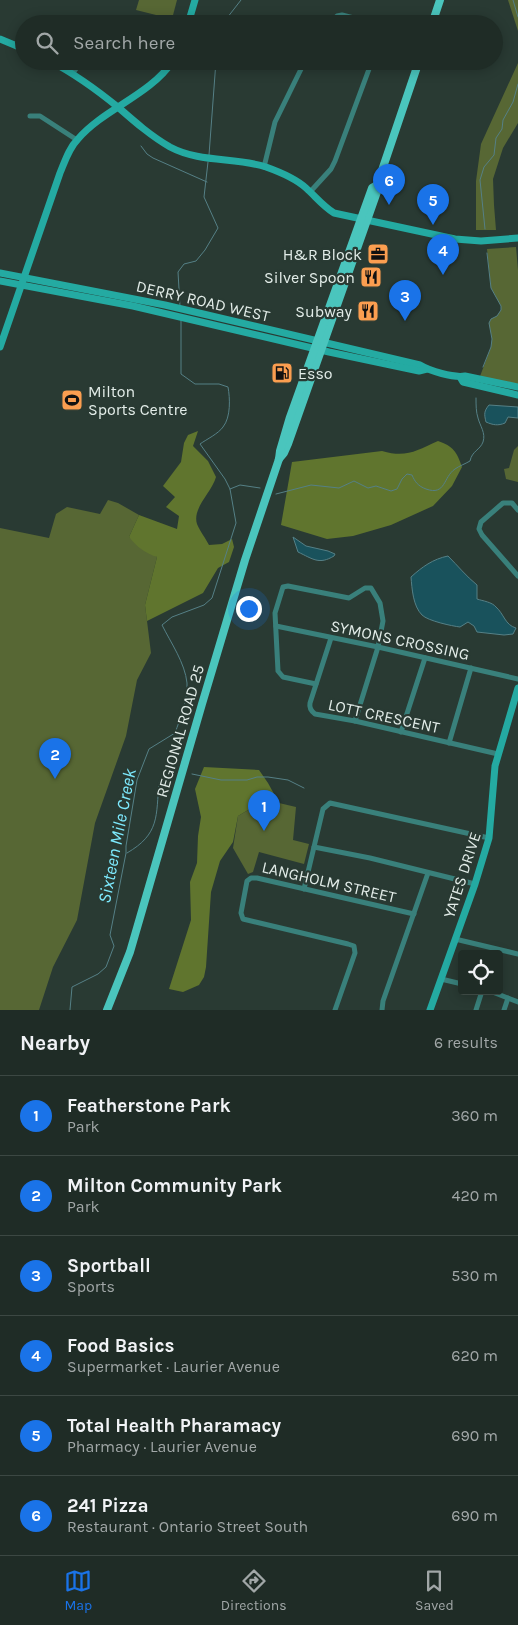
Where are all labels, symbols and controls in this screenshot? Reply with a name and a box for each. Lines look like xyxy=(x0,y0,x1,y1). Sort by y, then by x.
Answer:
search box xyxy=(15,15,503,70)
icon: search xyxy=(33,29,61,57)
text: Search here xyxy=(73,32,175,54)
pin: 6 xyxy=(373,164,405,205)
pin: 5 xyxy=(417,184,449,225)
pin: 4 xyxy=(427,234,459,275)
office icon: H&R Block xyxy=(366,242,390,266)
place label: H&R Block xyxy=(283,245,362,264)
restaurant icon: Silver Spoon xyxy=(359,265,383,289)
place label: Silver Spoon xyxy=(264,268,355,287)
street label: DERRY ROAD WEST xyxy=(134,276,272,326)
pin: 3 xyxy=(389,280,421,321)
restaurant icon: Subway xyxy=(356,299,380,323)
place label: Subway xyxy=(295,302,353,321)
fuel station icon: Esso xyxy=(270,361,294,385)
place label: Esso xyxy=(298,364,333,383)
place label: Milton Sports Centre xyxy=(88,382,187,419)
sports icon: Milton Sports Centre xyxy=(60,388,84,412)
your location xyxy=(236,596,262,622)
street label: SYMONS CROSSING xyxy=(329,616,471,664)
street label: REGIONAL ROAD 25 xyxy=(152,662,208,800)
street label: LOTT CRESCENT xyxy=(326,695,442,737)
pin: 2 xyxy=(39,738,71,779)
water label: Sixteen Mile Creek xyxy=(93,766,141,905)
pin: 1 xyxy=(248,790,280,831)
street label: YATES DRIVE xyxy=(439,829,485,921)
street label: LANGHOLM STREET xyxy=(260,857,398,907)
map controls xyxy=(458,950,503,995)
button: locate xyxy=(458,950,503,995)
text: Nearby xyxy=(20,1031,90,1055)
text: 6 results xyxy=(434,1033,498,1052)
text: Featherstone Park xyxy=(67,1095,231,1117)
text: 1 xyxy=(33,1106,39,1125)
text: 360 m xyxy=(451,1106,498,1125)
text: Park xyxy=(67,1117,99,1136)
text: Milton Community Park xyxy=(67,1175,282,1197)
text: 2 xyxy=(31,1186,41,1205)
text: 420 m xyxy=(452,1186,498,1205)
text: Park xyxy=(67,1197,99,1216)
text: Sportball xyxy=(67,1255,151,1277)
text: 3 xyxy=(31,1266,41,1285)
text: 530 m xyxy=(451,1266,498,1285)
text: Sports xyxy=(67,1277,115,1296)
text: Food Basics xyxy=(67,1335,175,1357)
text: 4 xyxy=(31,1346,41,1365)
text: 620 m xyxy=(451,1346,498,1365)
text: Supermarket · Laurier Avenue xyxy=(67,1357,280,1376)
text: Total Health Pharamacy xyxy=(67,1415,281,1437)
text: 5 xyxy=(31,1426,41,1445)
text: 690 m xyxy=(451,1426,498,1445)
text: Pharmacy · Laurier Avenue xyxy=(67,1437,257,1456)
text: 241 Pizza xyxy=(67,1495,149,1517)
text: 6 xyxy=(31,1506,41,1525)
text: 690 m xyxy=(451,1506,498,1525)
text: Restaurant · Ontario Street South xyxy=(67,1517,308,1536)
tab: Map xyxy=(64,1567,92,1614)
tab: Directions xyxy=(221,1567,287,1614)
tab: Saved xyxy=(415,1567,454,1614)

